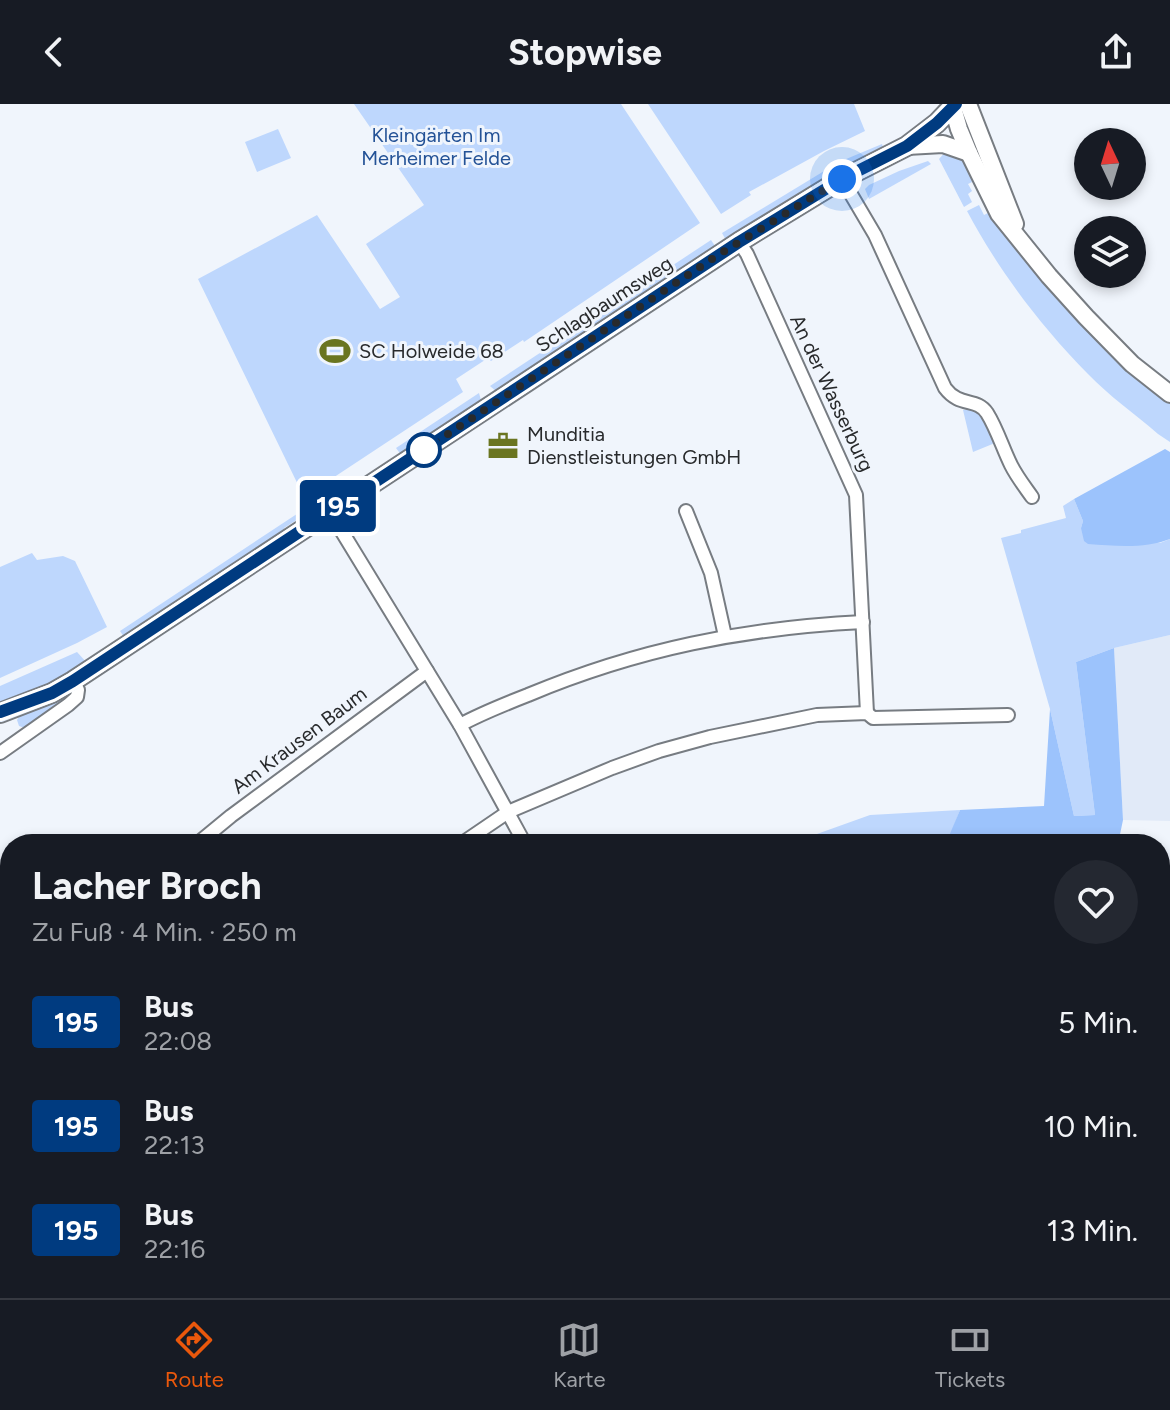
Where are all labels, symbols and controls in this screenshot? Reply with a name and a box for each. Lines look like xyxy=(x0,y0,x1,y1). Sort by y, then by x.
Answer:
icon: back xyxy=(32,30,76,74)
icon: share xyxy=(1094,30,1138,74)
text: Stopwise xyxy=(508,31,662,74)
park label: Kleingärten Im Merheimer Felde xyxy=(361,123,511,170)
north arrow xyxy=(1074,128,1146,200)
map controls xyxy=(1074,128,1146,288)
your location xyxy=(822,159,862,199)
button: layers xyxy=(1074,216,1146,288)
street label: Schlagbaumsweg xyxy=(531,251,677,357)
street label: An der Wasserburg xyxy=(785,311,879,475)
sports icon: SC Holweide 68 xyxy=(318,334,352,368)
place label: SC Holweide 68 xyxy=(359,339,504,363)
place label: Munditia Dienstleistungen GmbH xyxy=(527,422,741,469)
office icon: Munditia Dienstleistungen GmbH xyxy=(486,429,520,463)
unlabelled marker xyxy=(407,433,441,467)
line badge: 195 xyxy=(292,480,384,532)
text: 195 xyxy=(316,489,360,523)
street label: Am Krausen Baum xyxy=(227,681,371,799)
button: heart xyxy=(1054,860,1138,944)
text: Lacher Broch xyxy=(32,863,262,909)
text: Zu Fuß · 4 Min. · 250 m xyxy=(32,916,297,948)
text: Bus xyxy=(144,988,193,1025)
text: 5 Min. xyxy=(1058,1004,1138,1041)
text: 195 xyxy=(54,1005,98,1039)
text: 22:08 xyxy=(144,1025,212,1057)
text: Bus xyxy=(144,1092,193,1129)
text: 10 Min. xyxy=(1044,1108,1138,1145)
text: 195 xyxy=(54,1109,98,1143)
text: 22:13 xyxy=(144,1129,205,1161)
text: Bus xyxy=(144,1196,193,1233)
text: 13 Min. xyxy=(1047,1212,1138,1249)
text: 195 xyxy=(54,1213,98,1247)
text: 22:16 xyxy=(144,1233,205,1265)
tab: Route xyxy=(165,1318,224,1393)
tab: Karte xyxy=(553,1318,606,1393)
tab: Tickets xyxy=(935,1318,1005,1393)

